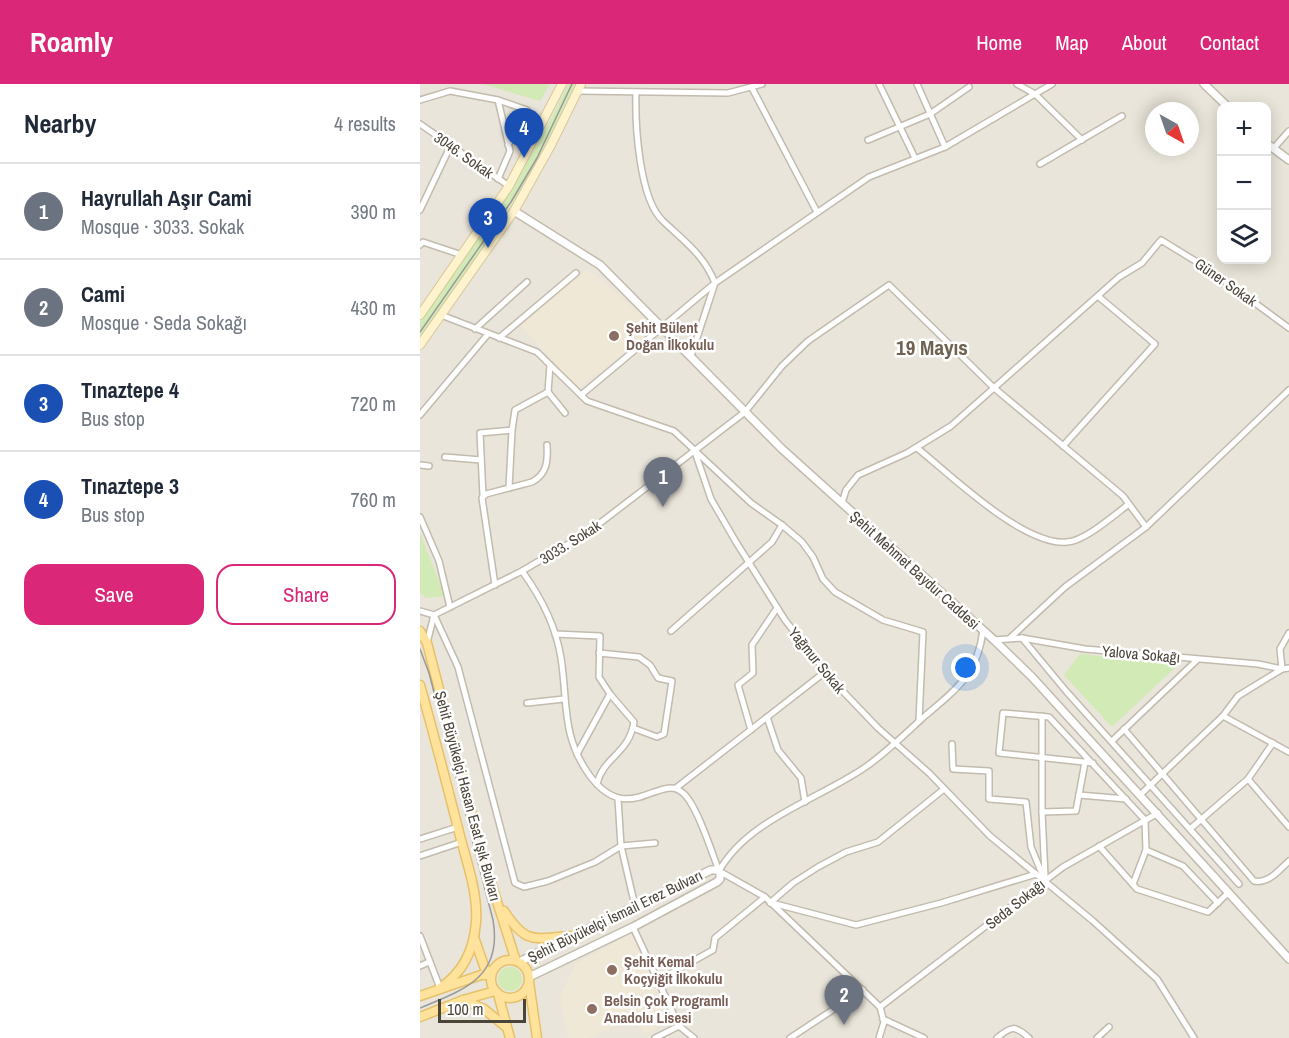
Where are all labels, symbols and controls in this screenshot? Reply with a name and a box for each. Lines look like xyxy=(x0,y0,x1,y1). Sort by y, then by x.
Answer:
text: Roamly xyxy=(30,23,113,61)
text: Home xyxy=(976,28,1022,57)
text: Map xyxy=(1055,28,1089,57)
text: About xyxy=(1122,28,1167,57)
text: Contact xyxy=(1200,28,1259,57)
north arrow xyxy=(1145,102,1199,156)
map controls xyxy=(1217,102,1271,264)
button: + xyxy=(1217,102,1271,156)
text: Nearby xyxy=(24,106,96,141)
pin: 4 xyxy=(504,109,544,158)
text: 4 results xyxy=(334,110,396,137)
street label: 3046. Sokak xyxy=(430,127,499,184)
button: − xyxy=(1217,156,1271,210)
text: Hayrullah Aşır Cami xyxy=(81,183,252,213)
text: 1 xyxy=(39,198,48,225)
text: 390 m xyxy=(350,198,396,225)
pin: 3 xyxy=(468,198,508,248)
button: layers xyxy=(1217,210,1271,264)
text: Mosque · 3033. Sokak xyxy=(81,213,244,240)
street label: Güner Sokak xyxy=(1191,253,1262,312)
text: Cami xyxy=(81,279,125,309)
text: 2 xyxy=(39,294,48,321)
text: 430 m xyxy=(350,294,396,321)
text: Mosque · Seda Sokağı xyxy=(81,309,247,336)
place label: Şehit Bülent Doğan İlkokulu xyxy=(626,317,714,355)
marker: Şehit Bülent Doğan İlkokulu xyxy=(607,329,621,343)
district label: 19 Mayıs xyxy=(896,333,968,362)
text: Tınaztepe 4 xyxy=(81,375,179,405)
text: 3 xyxy=(39,390,48,417)
text: 720 m xyxy=(350,390,396,417)
text: Bus stop xyxy=(81,405,145,432)
pin: 1 xyxy=(644,458,682,507)
text: Tınaztepe 3 xyxy=(81,471,179,501)
text: 4 xyxy=(39,486,48,513)
text: 760 m xyxy=(350,486,396,513)
text: Bus stop xyxy=(81,501,145,528)
street label: Şehit Mehmet Baydur Caddesi xyxy=(845,506,985,634)
street label: 3033. Sokak xyxy=(535,515,605,569)
button: Save xyxy=(24,564,204,625)
button: Share xyxy=(216,564,396,625)
street label: Yağmur Sokak xyxy=(784,622,851,698)
street label: Yalova Sokağı xyxy=(1101,640,1181,668)
your location xyxy=(951,653,980,682)
street label: Şehit Büyükelçi Hasan Esat Işık Bulvarı xyxy=(430,689,506,903)
street label: Şehit Büyükelçi İsmail Erez Bulvarı xyxy=(524,864,706,968)
street label: Seda Sokağı xyxy=(981,874,1049,934)
place label: Şehit Kemal Koçyiğit İlkokulu xyxy=(624,951,722,989)
marker: Şehit Kemal Koçyiğit İlkokulu xyxy=(605,963,619,977)
pin: 2 xyxy=(824,976,864,1025)
place label: Belsin Çok Programlı Anadolu Lisesi xyxy=(604,990,728,1028)
scale bar xyxy=(438,996,526,1024)
text: 100 m xyxy=(447,998,483,1020)
marker: Belsin Çok Programlı Anadolu Lisesi xyxy=(585,1002,599,1016)

